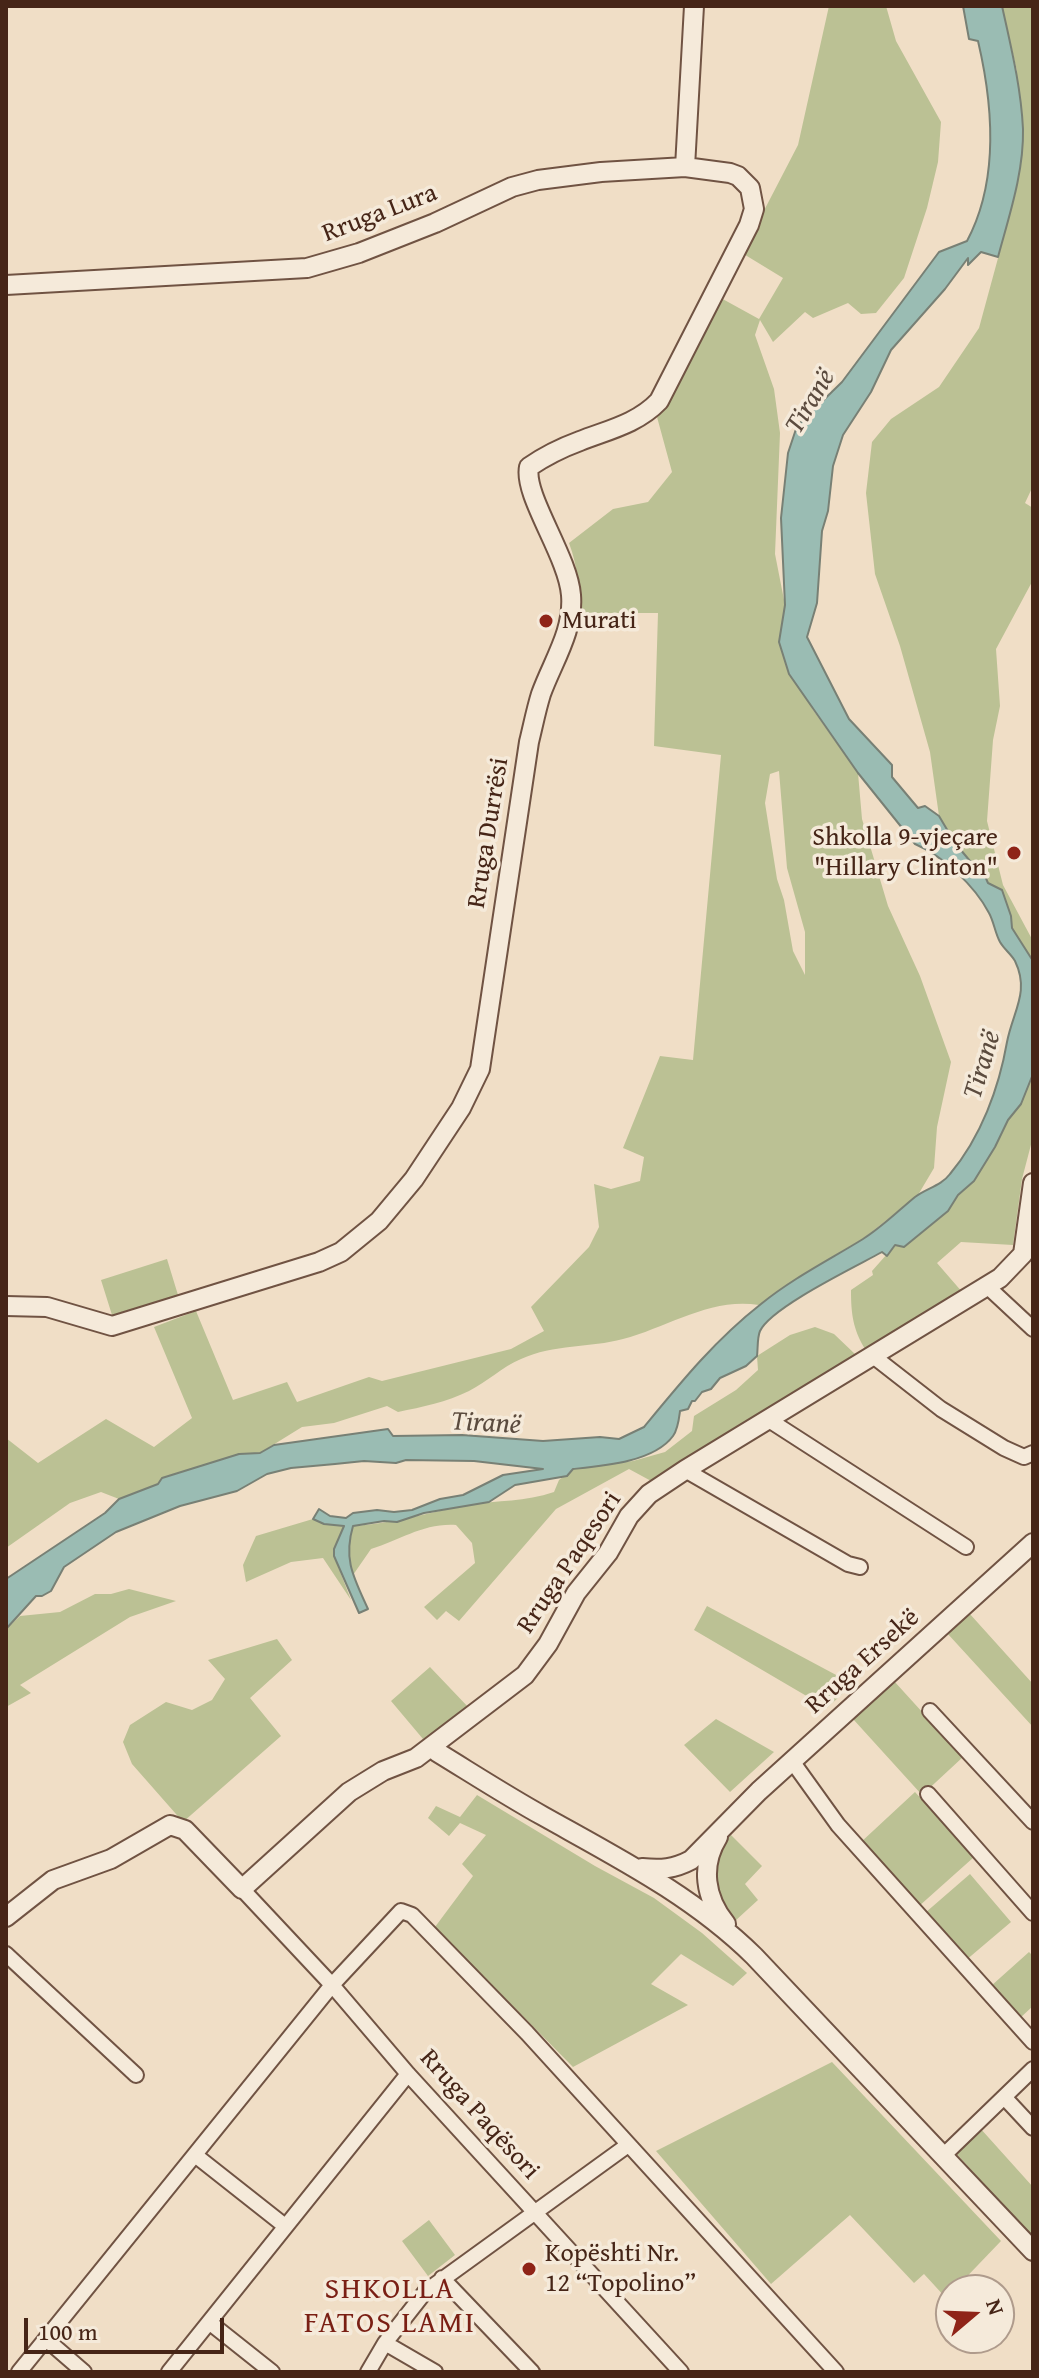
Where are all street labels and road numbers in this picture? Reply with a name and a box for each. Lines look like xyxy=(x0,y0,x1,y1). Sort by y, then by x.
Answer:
street label: Rruga Lura xyxy=(318,178,442,250)
street label: Rruga Durrësi xyxy=(462,756,516,910)
street label: Rruga Paqesori xyxy=(511,1486,629,1640)
street label: Rruga Ersekë xyxy=(800,1603,926,1721)
street label: Rruga Paqësori xyxy=(412,2043,546,2187)

